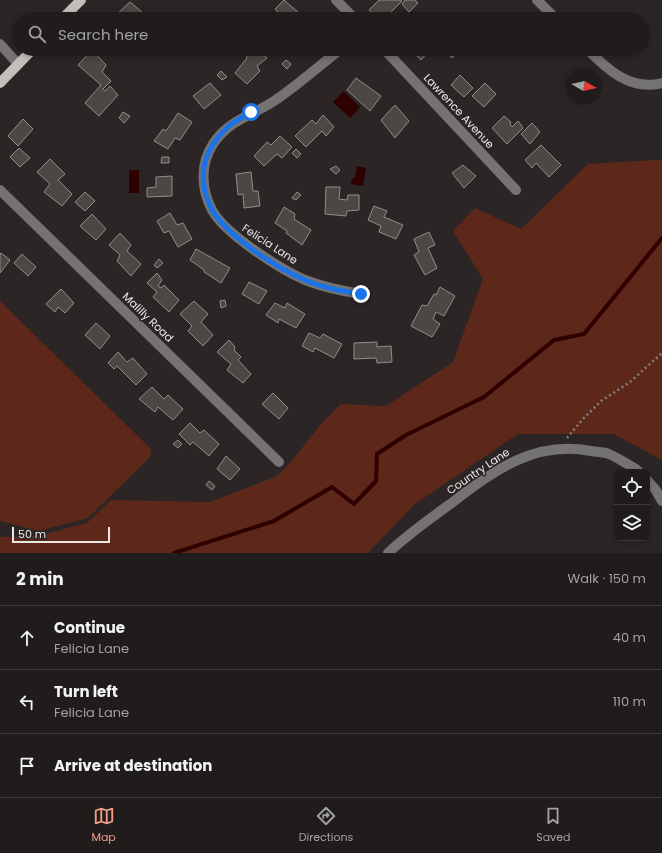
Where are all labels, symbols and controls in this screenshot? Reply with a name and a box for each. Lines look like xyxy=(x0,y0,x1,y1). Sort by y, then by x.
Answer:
search box xyxy=(12,12,650,56)
icon: search xyxy=(26,23,48,45)
text: Search here xyxy=(58,24,148,45)
north arrow xyxy=(566,68,602,104)
street label: Lawrence Avenue xyxy=(420,70,498,152)
route start xyxy=(242,103,260,121)
street label: Felicia Lane xyxy=(239,220,301,268)
route end xyxy=(352,285,370,303)
street label: Malilly Road xyxy=(119,289,177,345)
street label: Country Lane xyxy=(443,444,513,498)
map controls xyxy=(614,469,650,541)
button: locate xyxy=(614,469,650,505)
button: layers xyxy=(614,505,650,541)
scale bar xyxy=(12,525,110,544)
text: 50 m xyxy=(18,526,46,542)
text: 2 min xyxy=(16,567,64,591)
text: Walk · 150 m xyxy=(568,569,646,588)
text: Continue xyxy=(54,617,125,638)
icon: ahead xyxy=(16,627,38,649)
text: 40 m xyxy=(613,628,646,647)
text: Felicia Lane xyxy=(54,639,129,658)
text: Turn left xyxy=(54,681,118,702)
icon: left xyxy=(16,691,38,713)
text: 110 m xyxy=(613,692,646,711)
text: Felicia Lane xyxy=(54,703,129,722)
icon: arrive xyxy=(16,755,38,777)
text: Arrive at destination xyxy=(54,755,212,776)
tab: Map xyxy=(91,805,116,846)
tab: Directions xyxy=(299,805,353,846)
tab: Saved xyxy=(536,805,571,846)

